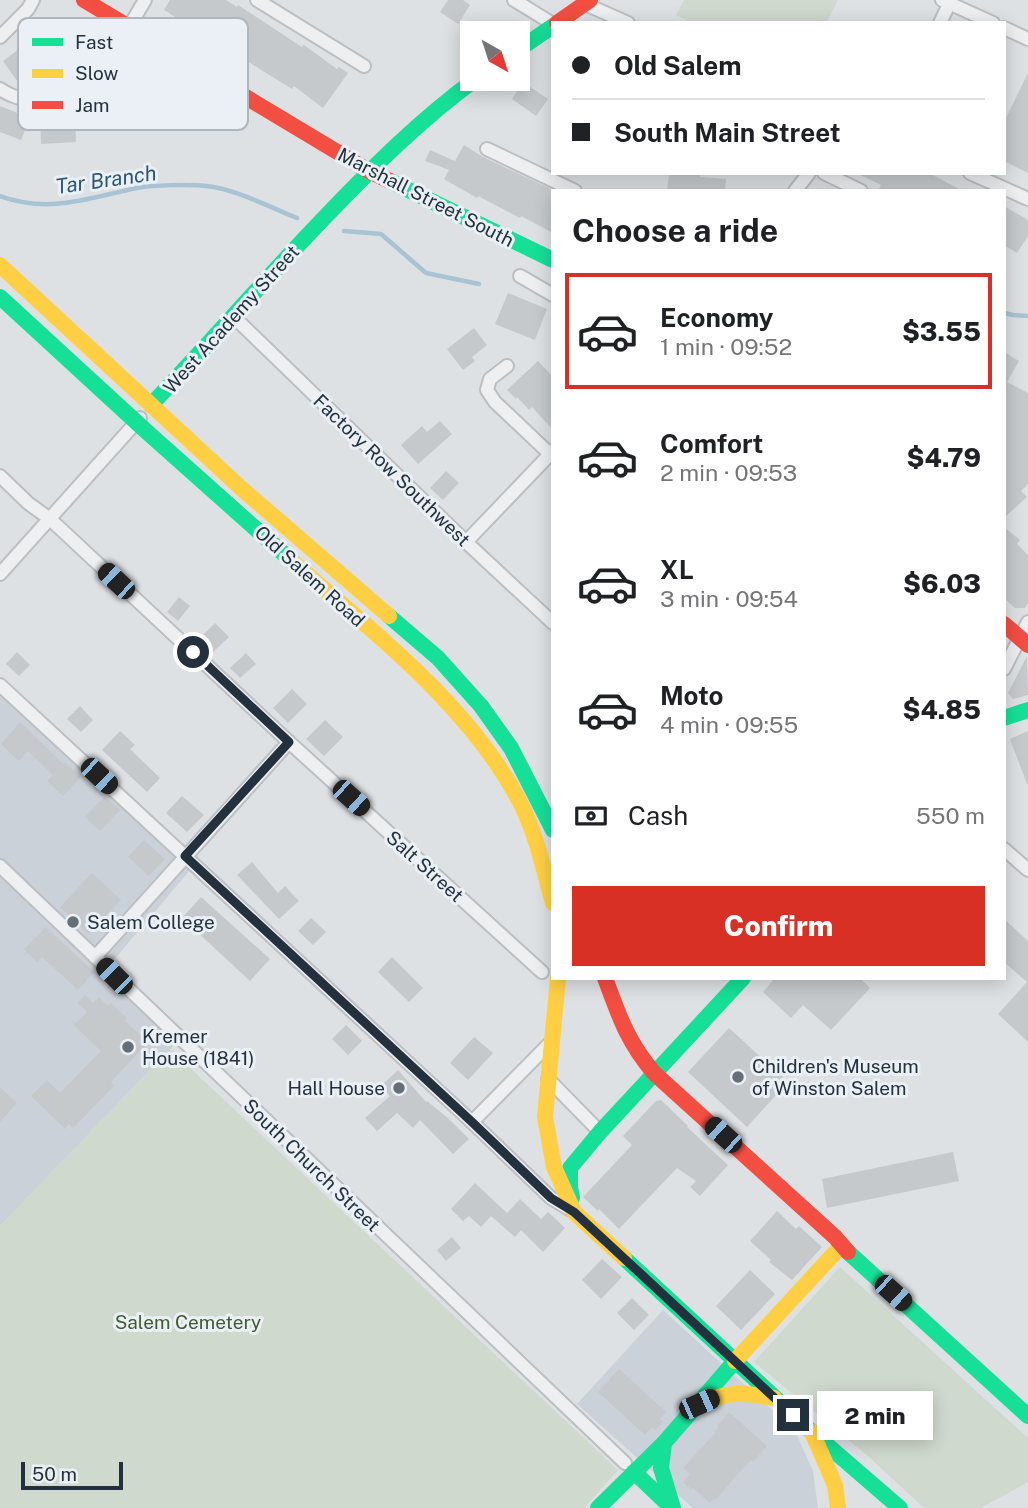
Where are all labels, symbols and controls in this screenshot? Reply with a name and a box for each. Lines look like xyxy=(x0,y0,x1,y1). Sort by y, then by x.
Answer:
legend xyxy=(18,18,248,130)
north arrow xyxy=(460,21,530,91)
map controls xyxy=(460,21,530,91)
text: Fast xyxy=(75,31,113,53)
text: Old Salem xyxy=(614,50,741,81)
text: Slow xyxy=(75,62,119,84)
text: Jam xyxy=(75,94,109,116)
text: South Main Street xyxy=(614,117,841,148)
street label: Marshall Street South xyxy=(334,143,518,251)
water label: Tar Branch xyxy=(54,160,158,199)
text: Choose a ride xyxy=(572,212,778,249)
street label: West Academy Street xyxy=(159,240,303,398)
icon: car xyxy=(576,300,639,363)
text: Economy xyxy=(660,302,773,333)
text: $3.55 xyxy=(902,316,981,347)
text: 1 min · 09:52 xyxy=(660,333,792,360)
street label: Factory Row Southwest xyxy=(309,390,475,550)
icon: car xyxy=(576,426,639,489)
text: Comfort xyxy=(660,428,763,459)
text: $4.79 xyxy=(907,442,981,473)
text: 2 min · 09:53 xyxy=(660,459,797,486)
street label: Old Salem Road xyxy=(251,521,369,631)
icon: car xyxy=(576,552,639,615)
text: XL xyxy=(660,554,694,585)
car xyxy=(94,559,139,603)
text: $6.03 xyxy=(903,568,981,599)
text: 3 min · 09:54 xyxy=(660,585,798,612)
route start xyxy=(177,636,209,668)
icon: car xyxy=(576,678,639,741)
text: Moto xyxy=(660,680,723,711)
text: $4.85 xyxy=(902,694,981,725)
text: 4 min · 09:55 xyxy=(660,711,798,738)
car xyxy=(77,754,122,798)
car xyxy=(329,776,374,820)
icon: cash xyxy=(572,797,610,835)
text: Cash xyxy=(628,800,688,831)
text: 550 m xyxy=(916,802,985,829)
street label: Salt Street xyxy=(382,826,468,906)
button: Confirm xyxy=(572,886,985,966)
place label: Salem College xyxy=(87,911,215,933)
marker: Salem College xyxy=(65,914,81,930)
car xyxy=(92,954,137,998)
place label: Kremer House (1841) xyxy=(142,1025,254,1069)
marker: Kremer House (1841) xyxy=(120,1039,136,1055)
place label: Children's Museum of Winston Salem xyxy=(752,1055,919,1099)
marker: Children's Museum of Winston Salem xyxy=(730,1069,746,1085)
place label: Hall House xyxy=(288,1077,385,1099)
marker: Hall House xyxy=(391,1080,407,1096)
street label: South Church Street xyxy=(239,1094,385,1236)
car xyxy=(701,1113,746,1157)
car xyxy=(871,1271,916,1315)
park label: Salem Cemetery xyxy=(115,1311,261,1333)
car xyxy=(676,1386,723,1422)
callout: 2 min xyxy=(818,1390,933,1440)
route end xyxy=(777,1399,809,1431)
text: 2 min xyxy=(844,1402,906,1429)
scale bar xyxy=(21,1459,122,1491)
text: 50 m xyxy=(32,1463,77,1485)

